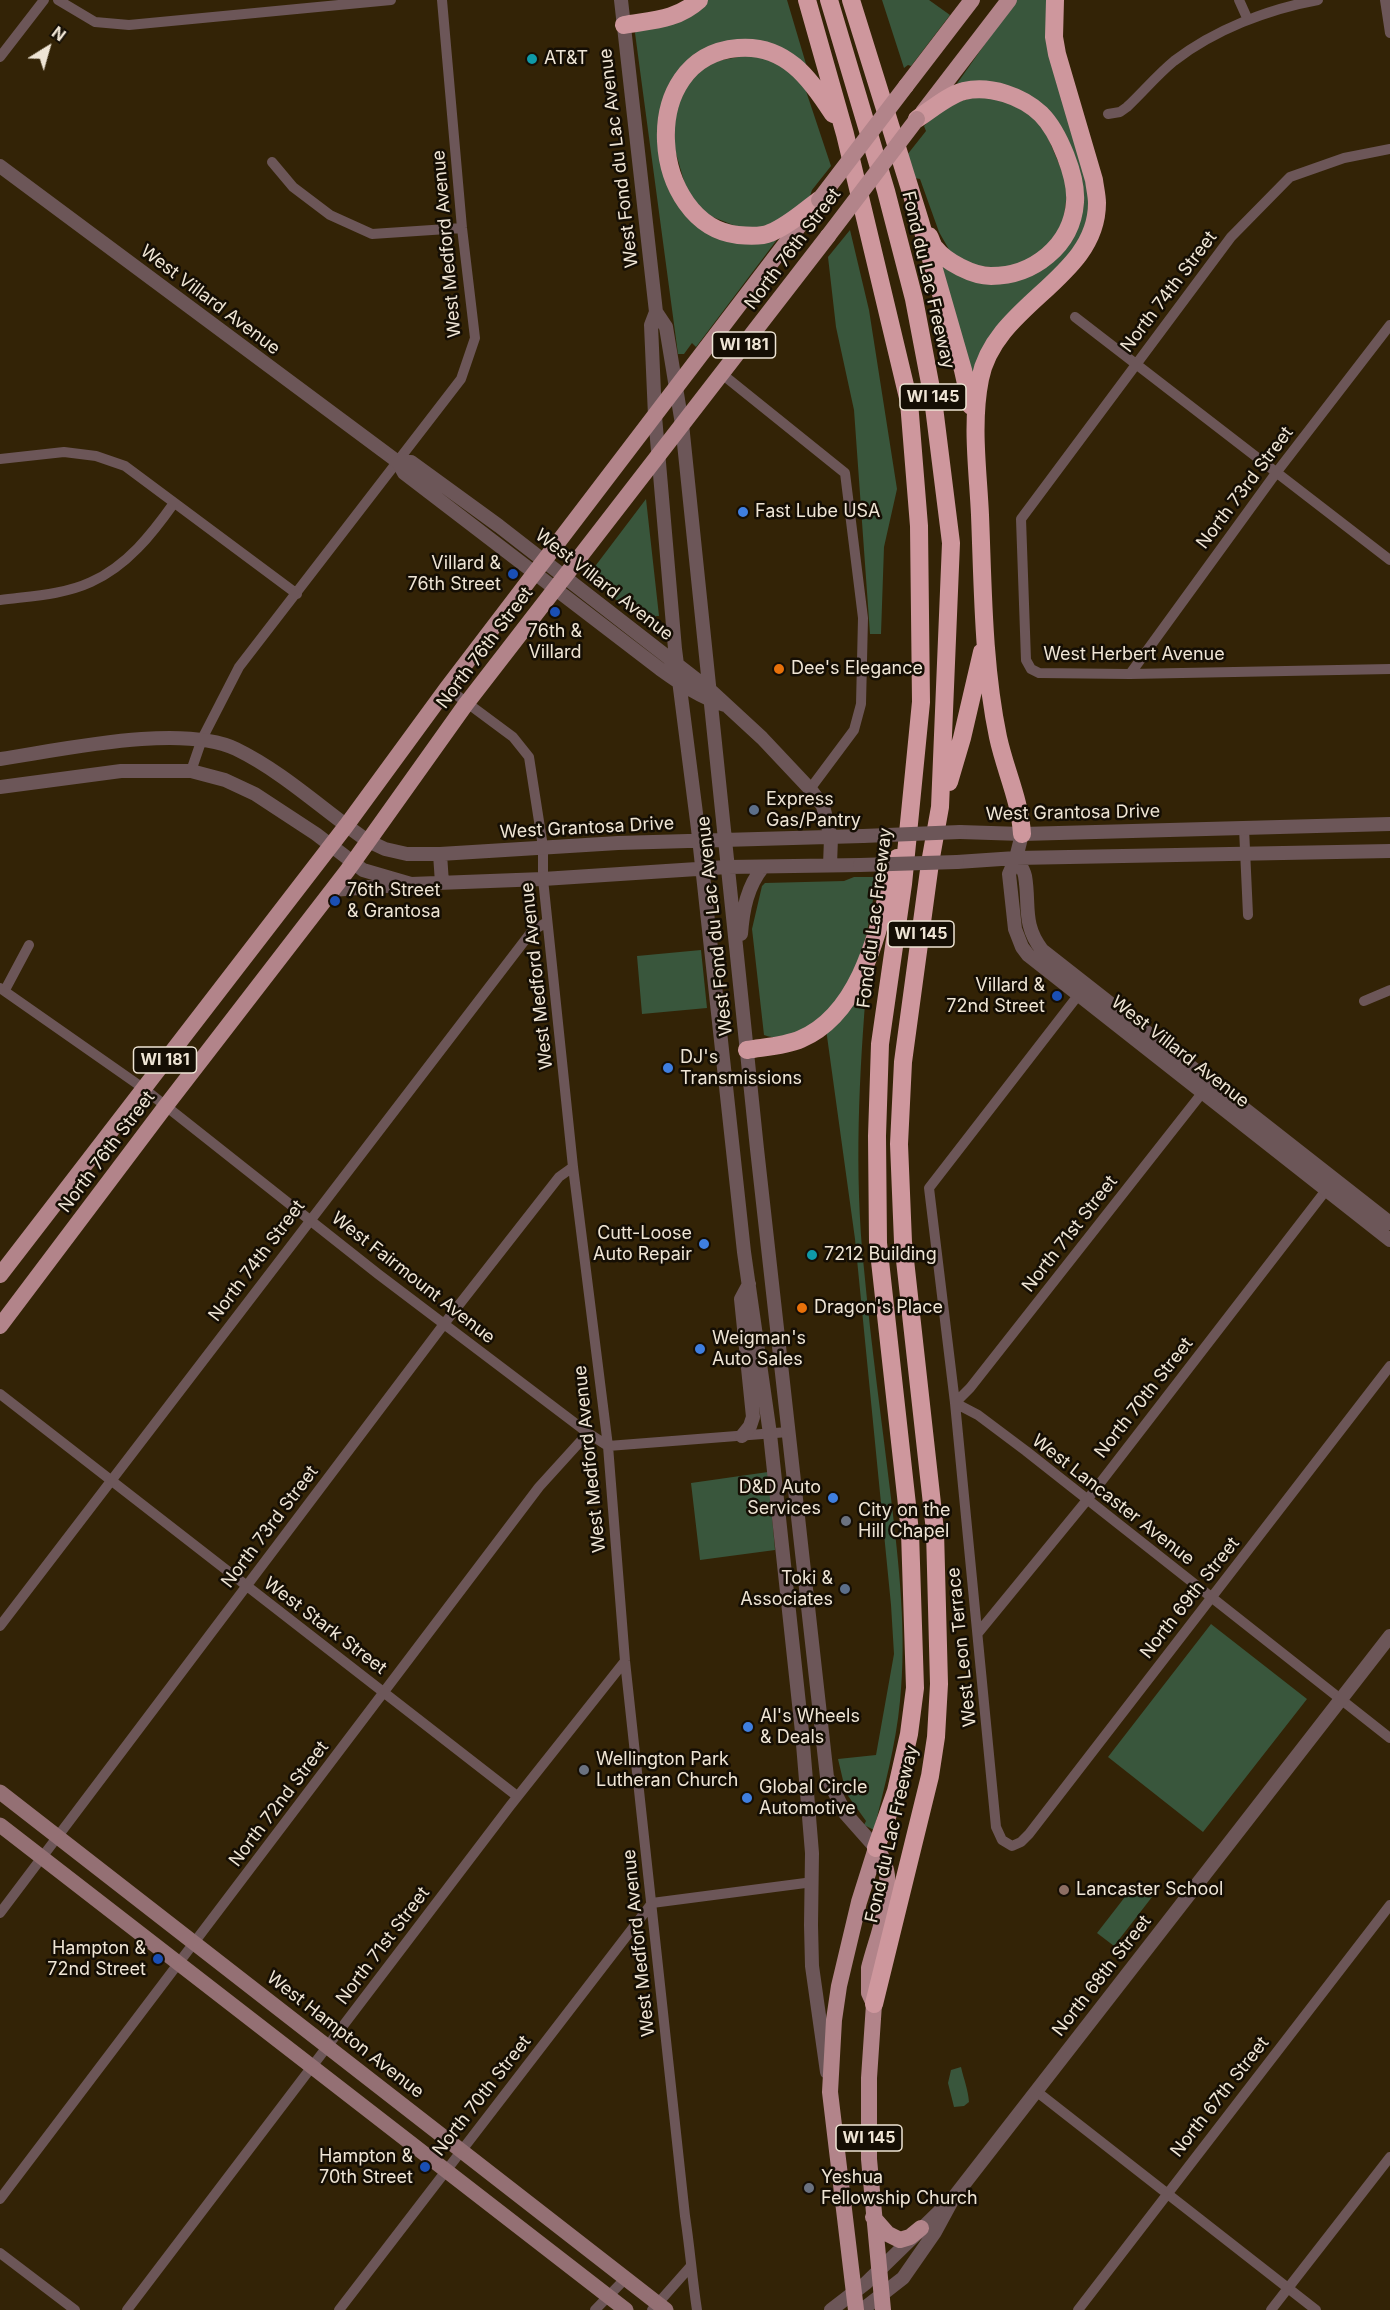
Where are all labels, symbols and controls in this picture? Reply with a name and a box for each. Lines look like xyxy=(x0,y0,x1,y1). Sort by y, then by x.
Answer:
north arrow xyxy=(18,18,78,78)
text: N xyxy=(48,22,70,45)
street label: West Fond du Lac Avenue xyxy=(595,47,643,269)
place label: AT&T xyxy=(544,48,588,70)
marker: AT&T xyxy=(525,52,539,66)
street label: West Medford Avenue xyxy=(428,149,466,339)
street label: North 76th Street xyxy=(740,184,846,314)
street label: Fond du Lac Freeway xyxy=(897,189,959,371)
street label: North 74th Street xyxy=(1116,227,1222,357)
street label: West Villard Avenue xyxy=(136,240,284,360)
road number: WI 181 xyxy=(712,332,776,358)
road number: WI 145 xyxy=(900,384,966,410)
street label: North 73rd Street xyxy=(1192,423,1298,553)
place label: Fast Lube USA xyxy=(755,501,881,523)
marker: Fast Lube USA xyxy=(736,505,750,519)
street label: West Villard Avenue xyxy=(531,524,677,646)
place label: Villard & 76th Street xyxy=(408,553,501,596)
marker: Villard & 76th Street xyxy=(506,567,520,581)
street label: North 76th Street xyxy=(432,583,538,713)
marker: 76th & Villard xyxy=(548,605,562,619)
place label: 76th & Villard xyxy=(528,621,582,664)
street label: West Herbert Avenue xyxy=(1043,644,1225,666)
place label: Dee's Elegance xyxy=(791,658,923,680)
marker: Dee's Elegance xyxy=(772,662,786,676)
place label: Express Gas/Pantry xyxy=(766,789,861,832)
street label: West Grantosa Drive xyxy=(986,801,1160,825)
marker: Express Gas/Pantry xyxy=(747,803,761,817)
street label: West Grantosa Drive xyxy=(499,813,675,843)
street label: West Fond du Lac Avenue xyxy=(693,815,737,1037)
street label: Fond du Lac Freeway xyxy=(853,827,897,1009)
place label: 76th Street & Grantosa xyxy=(347,880,441,922)
street label: West Medford Avenue xyxy=(516,881,558,1071)
marker: 76th Street & Grantosa xyxy=(328,894,342,908)
road number: WI 145 xyxy=(888,921,954,947)
place label: Villard & 72nd Street xyxy=(946,975,1045,1018)
marker: Villard & 72nd Street xyxy=(1050,989,1064,1003)
street label: West Villard Avenue xyxy=(1107,991,1253,1113)
road number: WI 181 xyxy=(134,1047,196,1073)
place label: DJ's Transmissions xyxy=(680,1047,802,1090)
marker: DJ's Transmissions xyxy=(661,1061,675,1075)
street label: North 76th Street xyxy=(54,1087,160,1217)
street label: North 71st Street xyxy=(1018,1171,1122,1297)
street label: North 74th Street xyxy=(204,1196,310,1326)
street label: West Fairmount Avenue xyxy=(327,1207,499,1349)
place label: Cutt-Loose Auto Repair xyxy=(593,1223,692,1266)
marker: Cutt-Loose Auto Repair xyxy=(697,1237,711,1251)
place label: 7212 Building xyxy=(824,1244,937,1266)
marker: 7212 Building xyxy=(805,1248,819,1262)
place label: Dragon's Place xyxy=(814,1297,943,1319)
marker: Dragon's Place xyxy=(795,1301,809,1315)
place label: Weigman's Auto Sales xyxy=(712,1328,806,1370)
street label: North 70th Street xyxy=(1090,1333,1198,1463)
marker: Weigman's Auto Sales xyxy=(693,1342,707,1356)
street label: West Medford Avenue xyxy=(569,1364,611,1554)
street label: West Lancaster Avenue xyxy=(1028,1430,1198,1570)
street label: North 73rd Street xyxy=(217,1462,323,1592)
place label: D&D Auto Services xyxy=(739,1477,821,1520)
marker: D&D Auto Services xyxy=(826,1491,840,1505)
place label: City on the Hill Chapel xyxy=(858,1500,950,1543)
marker: City on the Hill Chapel xyxy=(839,1514,853,1528)
street label: North 69th Street xyxy=(1136,1533,1244,1663)
street label: West Leon Terrace xyxy=(943,1566,981,1728)
place label: Toki & Associates xyxy=(740,1568,833,1610)
street label: West Stark Street xyxy=(259,1573,391,1679)
marker: Toki & Associates xyxy=(838,1582,852,1596)
place label: Al's Wheels & Deals xyxy=(760,1706,860,1748)
marker: Al's Wheels & Deals xyxy=(741,1720,755,1734)
street label: North 72nd Street xyxy=(225,1737,333,1871)
street label: Fond du Lac Freeway xyxy=(861,1743,923,1925)
place label: Wellington Park Lutheran Church xyxy=(596,1749,738,1792)
marker: Wellington Park Lutheran Church xyxy=(577,1763,591,1777)
place label: Global Circle Automotive xyxy=(759,1777,867,1820)
marker: Global Circle Automotive xyxy=(740,1791,754,1805)
street label: West Medford Avenue xyxy=(618,1848,660,2038)
place label: Lancaster School xyxy=(1076,1879,1223,1901)
street label: North 71st Street xyxy=(332,1883,434,2009)
marker: Lancaster School xyxy=(1057,1883,1071,1897)
street label: North 68th Street xyxy=(1048,1911,1156,2041)
place label: Hampton & 72nd Street xyxy=(47,1938,146,1980)
marker: Hampton & 72nd Street xyxy=(151,1952,165,1966)
street label: West Hampton Avenue xyxy=(262,1967,428,2103)
street label: North 70th Street xyxy=(428,2031,536,2161)
street label: North 67th Street xyxy=(1166,2033,1274,2161)
road number: WI 145 xyxy=(836,2125,902,2151)
place label: Hampton & 70th Street xyxy=(319,2146,413,2188)
marker: Hampton & 70th Street xyxy=(418,2160,432,2174)
place label: Yeshua Fellowship Church xyxy=(821,2167,978,2210)
marker: Yeshua Fellowship Church xyxy=(802,2181,816,2195)

